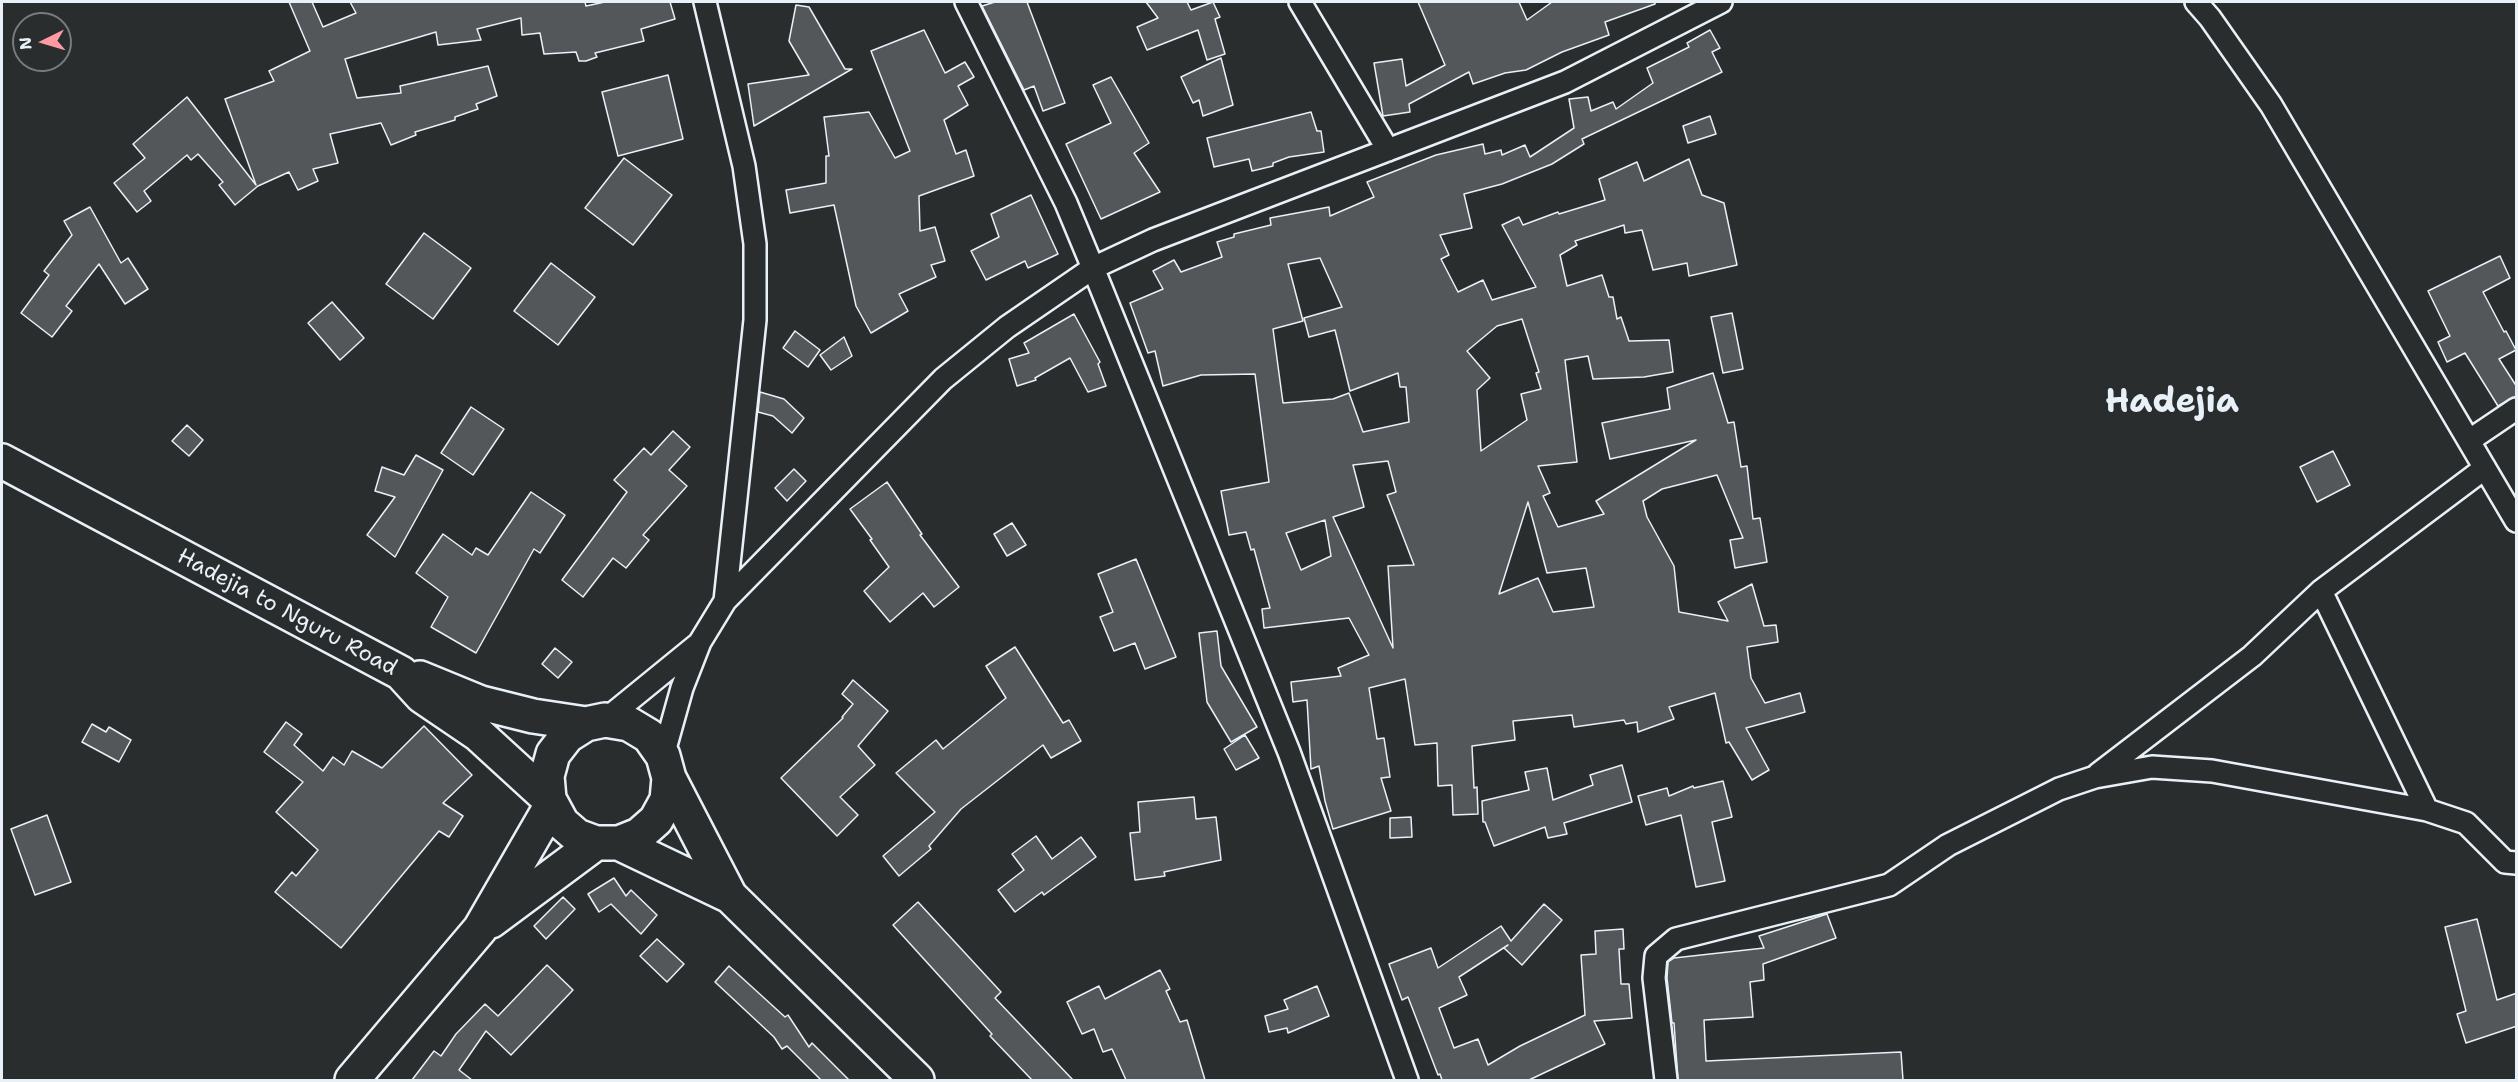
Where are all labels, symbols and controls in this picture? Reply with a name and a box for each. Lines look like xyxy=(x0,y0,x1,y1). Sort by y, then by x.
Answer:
north arrow xyxy=(12,12,72,72)
text: N xyxy=(15,36,37,51)
district label: Hadejia xyxy=(2105,383,2239,423)
street label: Hadejia to Nguru Road xyxy=(173,544,401,682)

